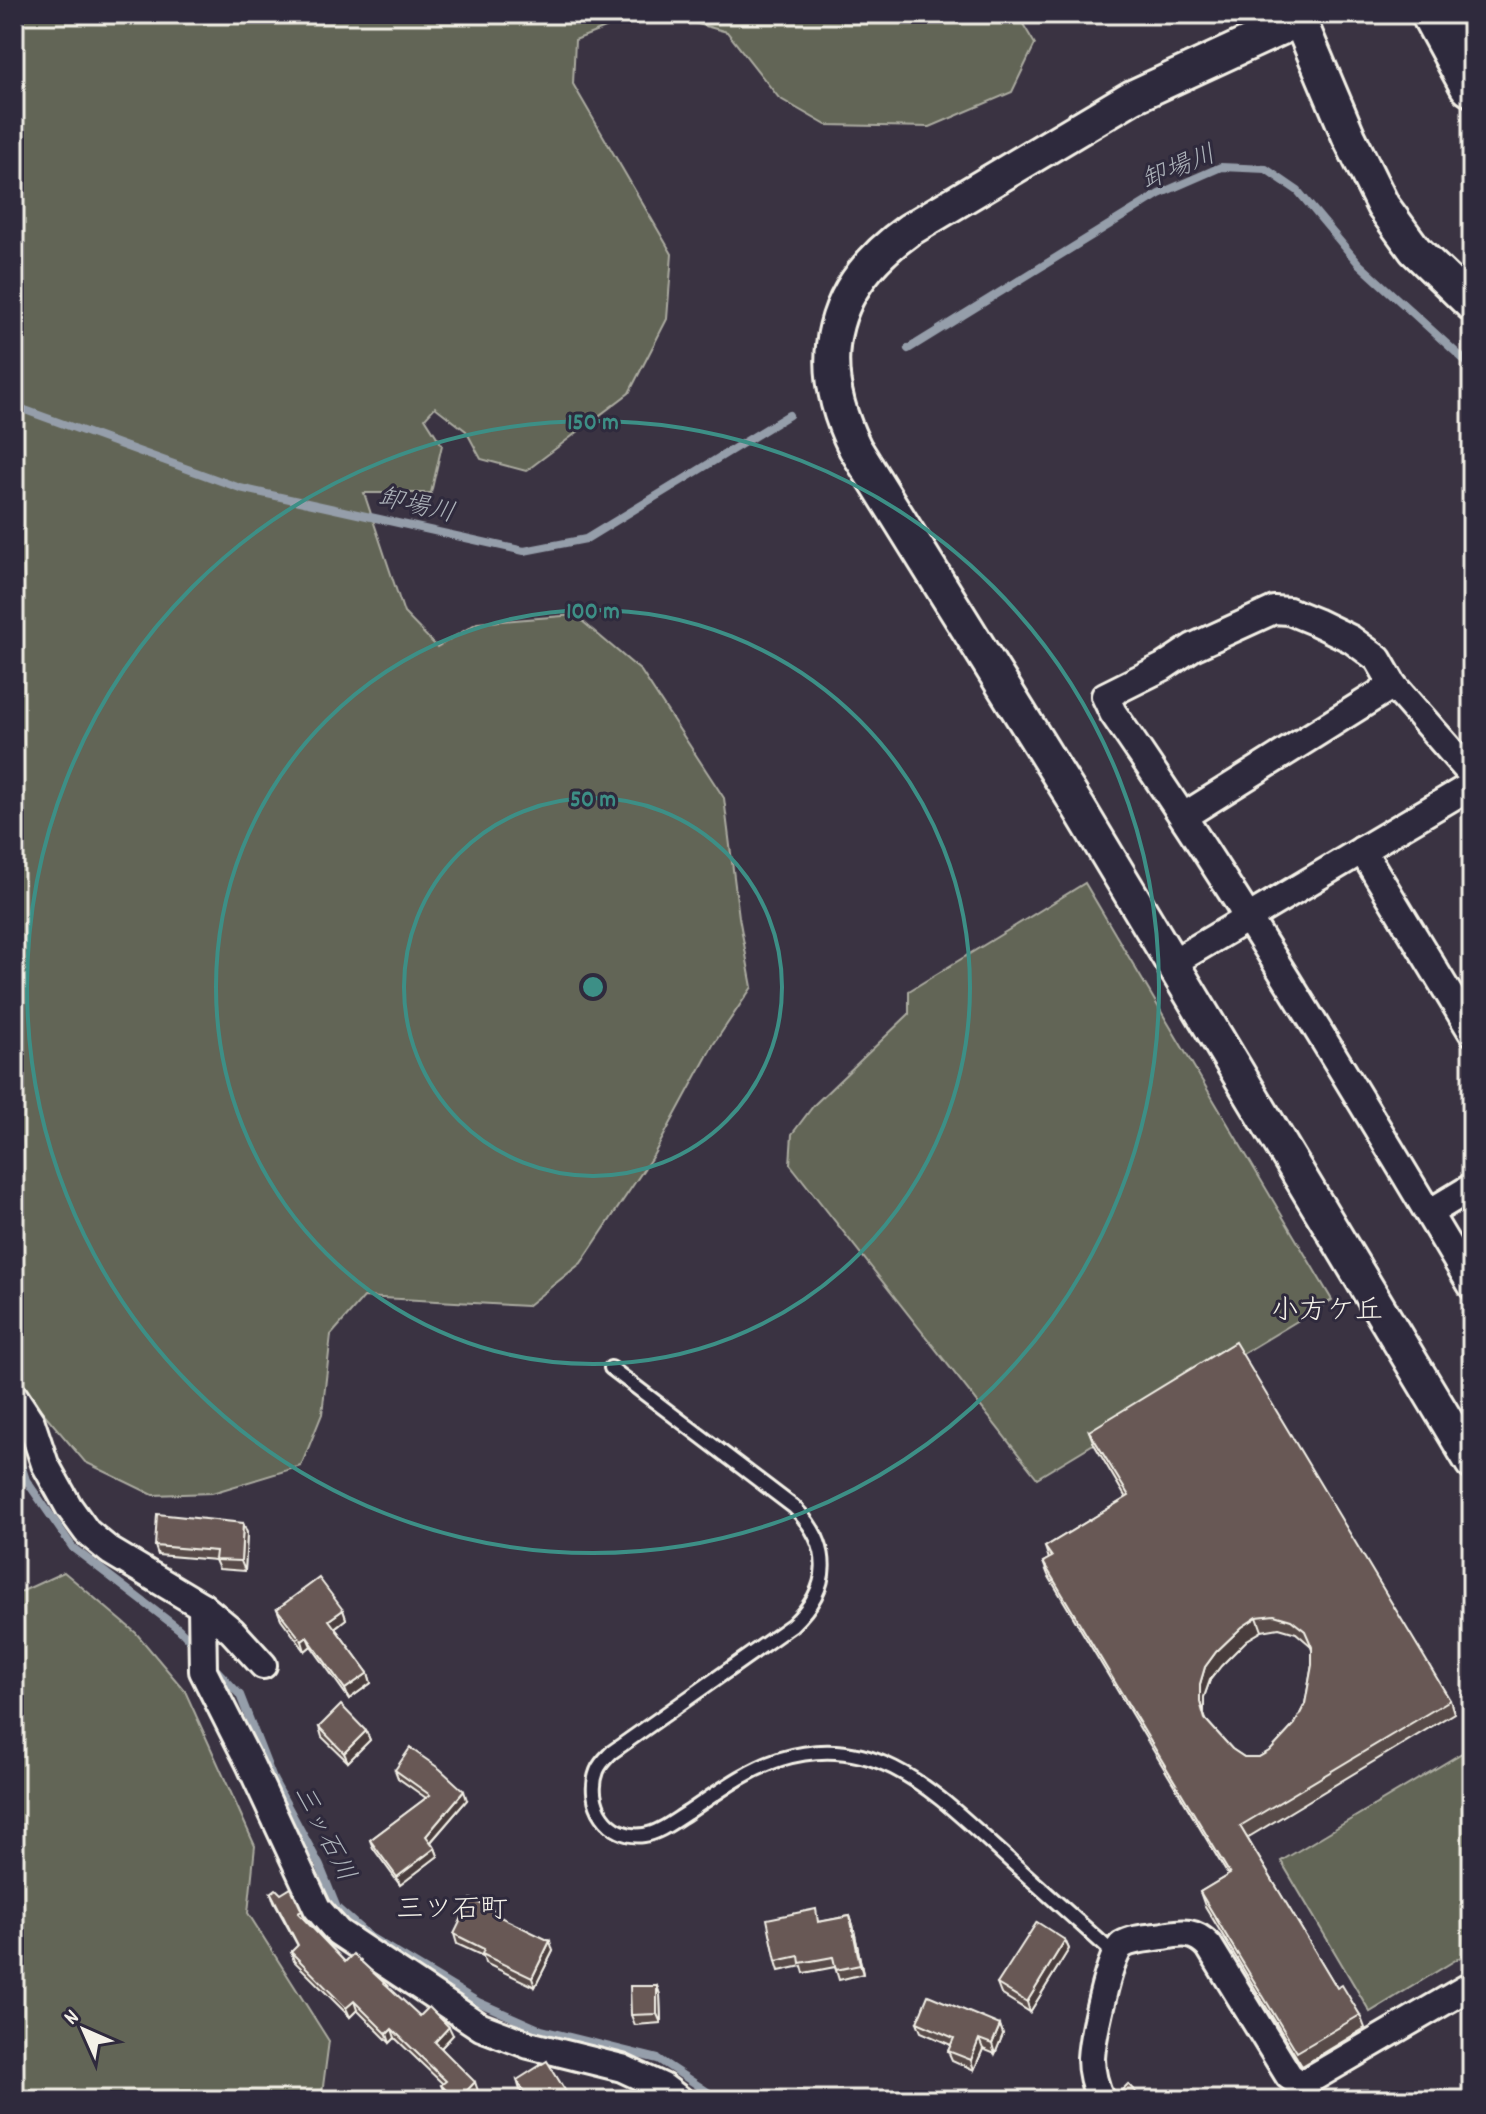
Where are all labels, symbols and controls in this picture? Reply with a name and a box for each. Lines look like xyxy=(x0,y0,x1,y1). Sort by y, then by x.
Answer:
water label: 卸場川 xyxy=(1136,137,1222,201)
text: 150 m xyxy=(567,407,619,441)
water label: 卸場川 xyxy=(374,480,458,534)
text: 100 m xyxy=(566,596,620,630)
text: 50 m xyxy=(570,784,616,818)
centre of rings xyxy=(579,973,607,1001)
district label: 小方ケ丘 xyxy=(1271,1293,1383,1333)
water label: 三ッ石川 xyxy=(283,1779,363,1889)
district label: 三ツ石町 xyxy=(396,1892,508,1932)
north arrow xyxy=(44,1990,124,2070)
text: N xyxy=(58,2003,87,2033)

